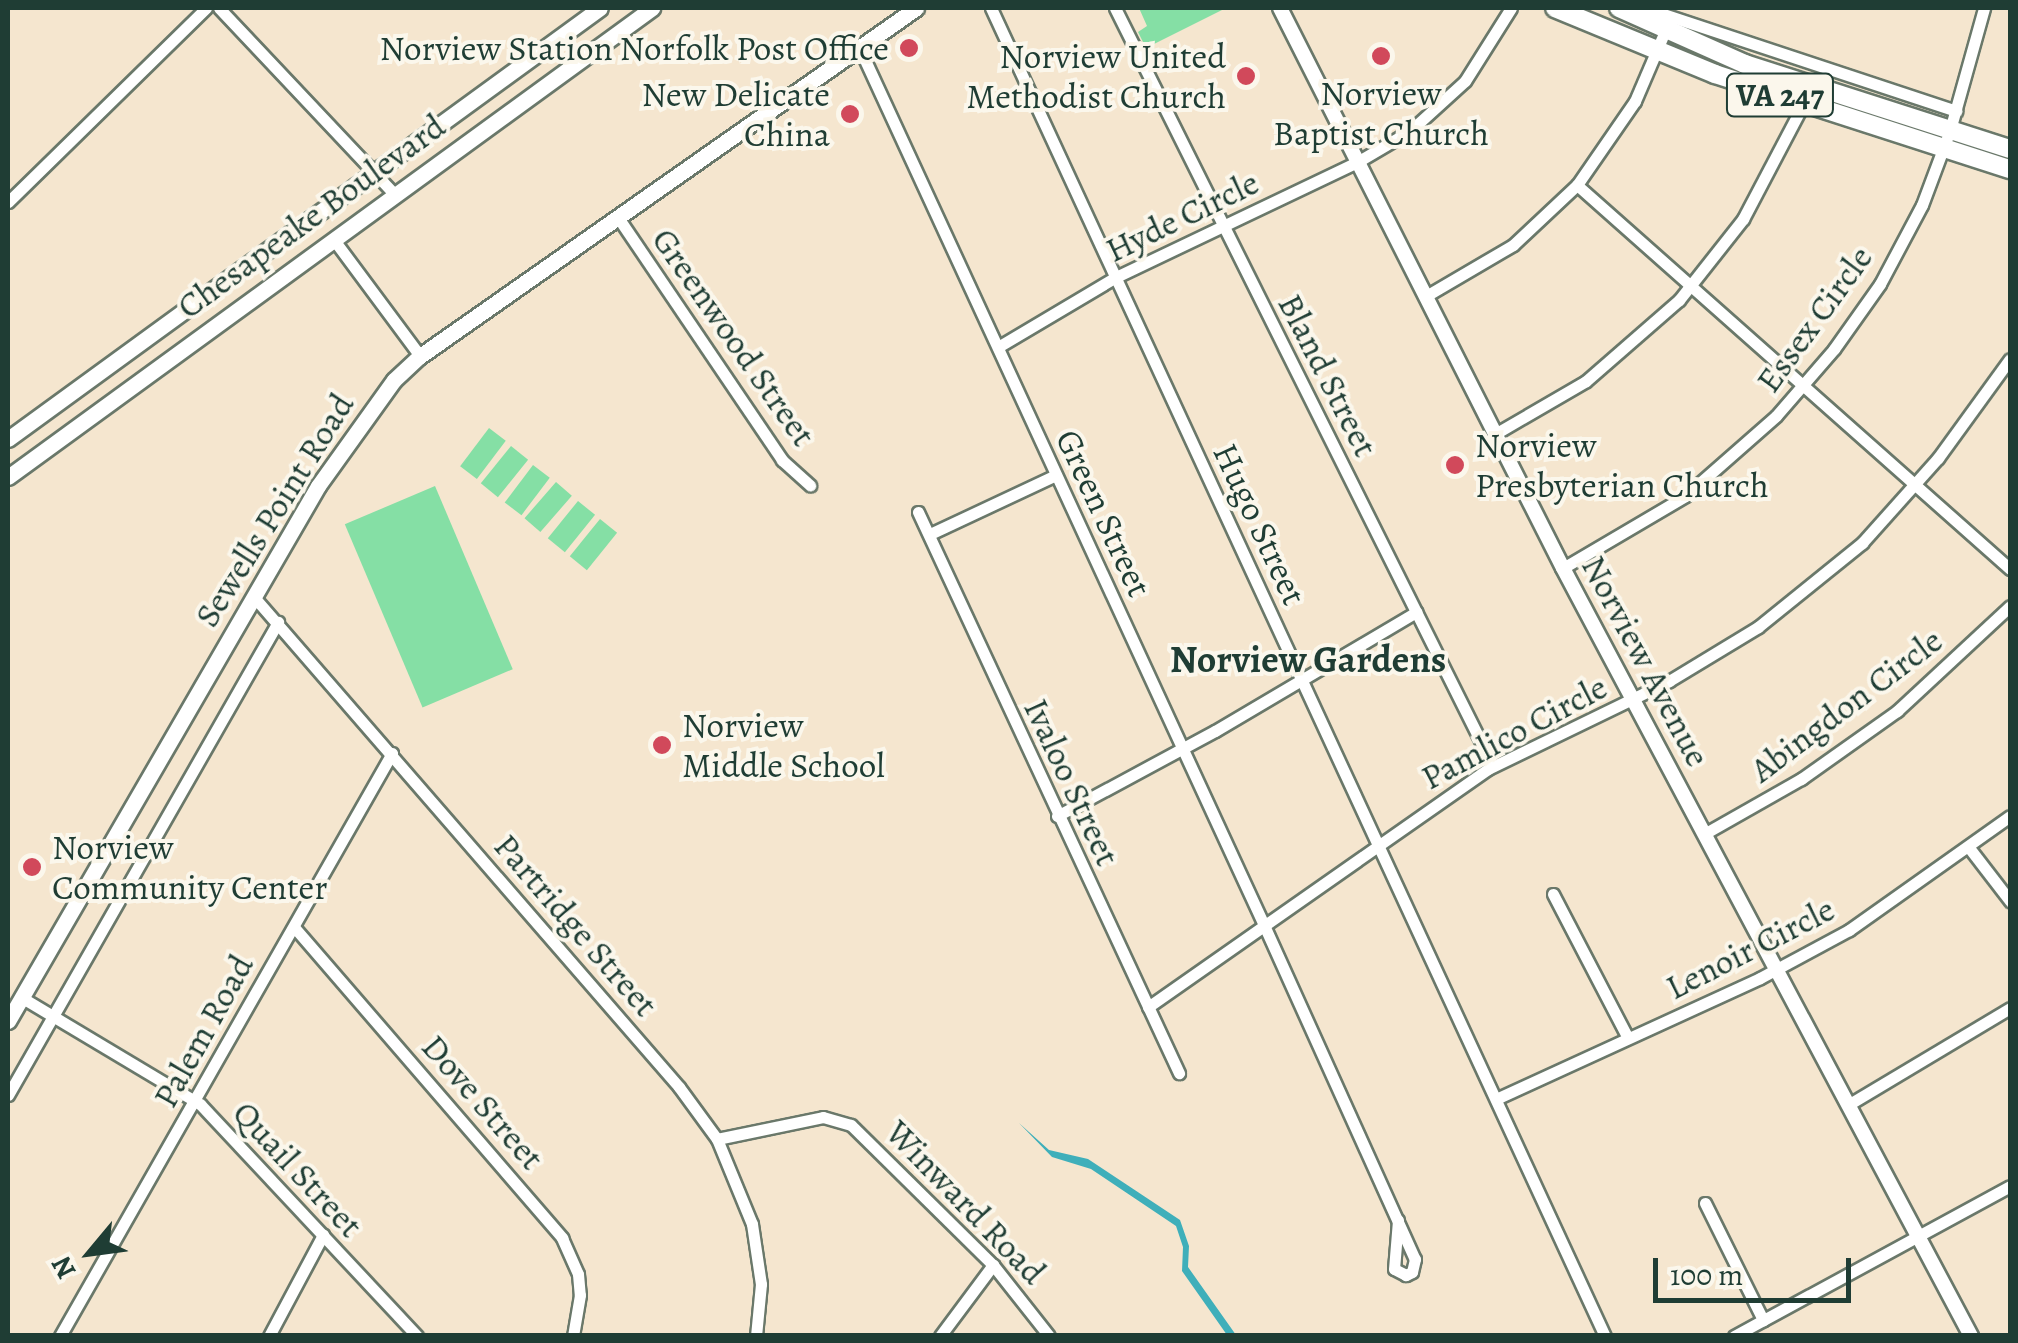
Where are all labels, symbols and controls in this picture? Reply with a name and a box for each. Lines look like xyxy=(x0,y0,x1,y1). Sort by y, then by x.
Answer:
place label: Norview Station Norfolk Post Office xyxy=(380,27,889,69)
place label: Norview United Methodist Church xyxy=(966,35,1226,117)
marker: Norview Station Norfolk Post Office xyxy=(898,37,920,59)
marker: Norview Baptist Church xyxy=(1370,45,1392,67)
marker: Norview United Methodist Church xyxy=(1235,65,1257,87)
road number: VA 247 xyxy=(1725,68,1835,122)
place label: Norview Baptist Church xyxy=(1273,72,1489,154)
place label: New Delicate China xyxy=(642,73,830,155)
marker: New Delicate China xyxy=(839,103,861,125)
street label: Chesapeake Boulevard xyxy=(169,105,453,327)
street label: Hyde Circle xyxy=(1099,161,1265,271)
street label: Greenwood Street xyxy=(643,220,825,454)
street label: Essex Circle xyxy=(1747,238,1881,400)
street label: Bland Street xyxy=(1269,287,1387,463)
street label: Sewells Point Road xyxy=(185,386,363,634)
street label: Green Street xyxy=(1047,423,1161,603)
place label: Norview Presbyterian Church xyxy=(1475,424,1769,506)
street label: Hugo Street xyxy=(1204,437,1316,611)
marker: Norview Presbyterian Church xyxy=(1444,454,1466,476)
street label: Norview Avenue xyxy=(1573,548,1719,774)
street label: Abingdon Circle xyxy=(1742,619,1950,791)
district label: Norview Gardens xyxy=(1170,637,1446,683)
street label: Pamlico Circle xyxy=(1414,666,1614,798)
street label: Ivaloo Street xyxy=(1015,692,1129,872)
place label: Norview Middle School xyxy=(682,704,885,786)
marker: Norview Middle School xyxy=(651,734,673,756)
street label: Partridge Street xyxy=(485,825,667,1025)
place label: Norview Community Center xyxy=(52,826,328,908)
marker: Norview Community Center xyxy=(21,856,43,878)
street label: Lenoir Circle xyxy=(1659,888,1841,1008)
street label: Palem Road xyxy=(144,947,262,1115)
street label: Dove Street xyxy=(413,1026,553,1178)
street label: Quail Street xyxy=(224,1092,372,1246)
street label: Winward Road xyxy=(877,1111,1055,1293)
north arrow xyxy=(40,1203,140,1303)
scale bar xyxy=(1658,1238,1856,1300)
text: N xyxy=(42,1249,85,1286)
text: 100 m xyxy=(1670,1255,1743,1295)

